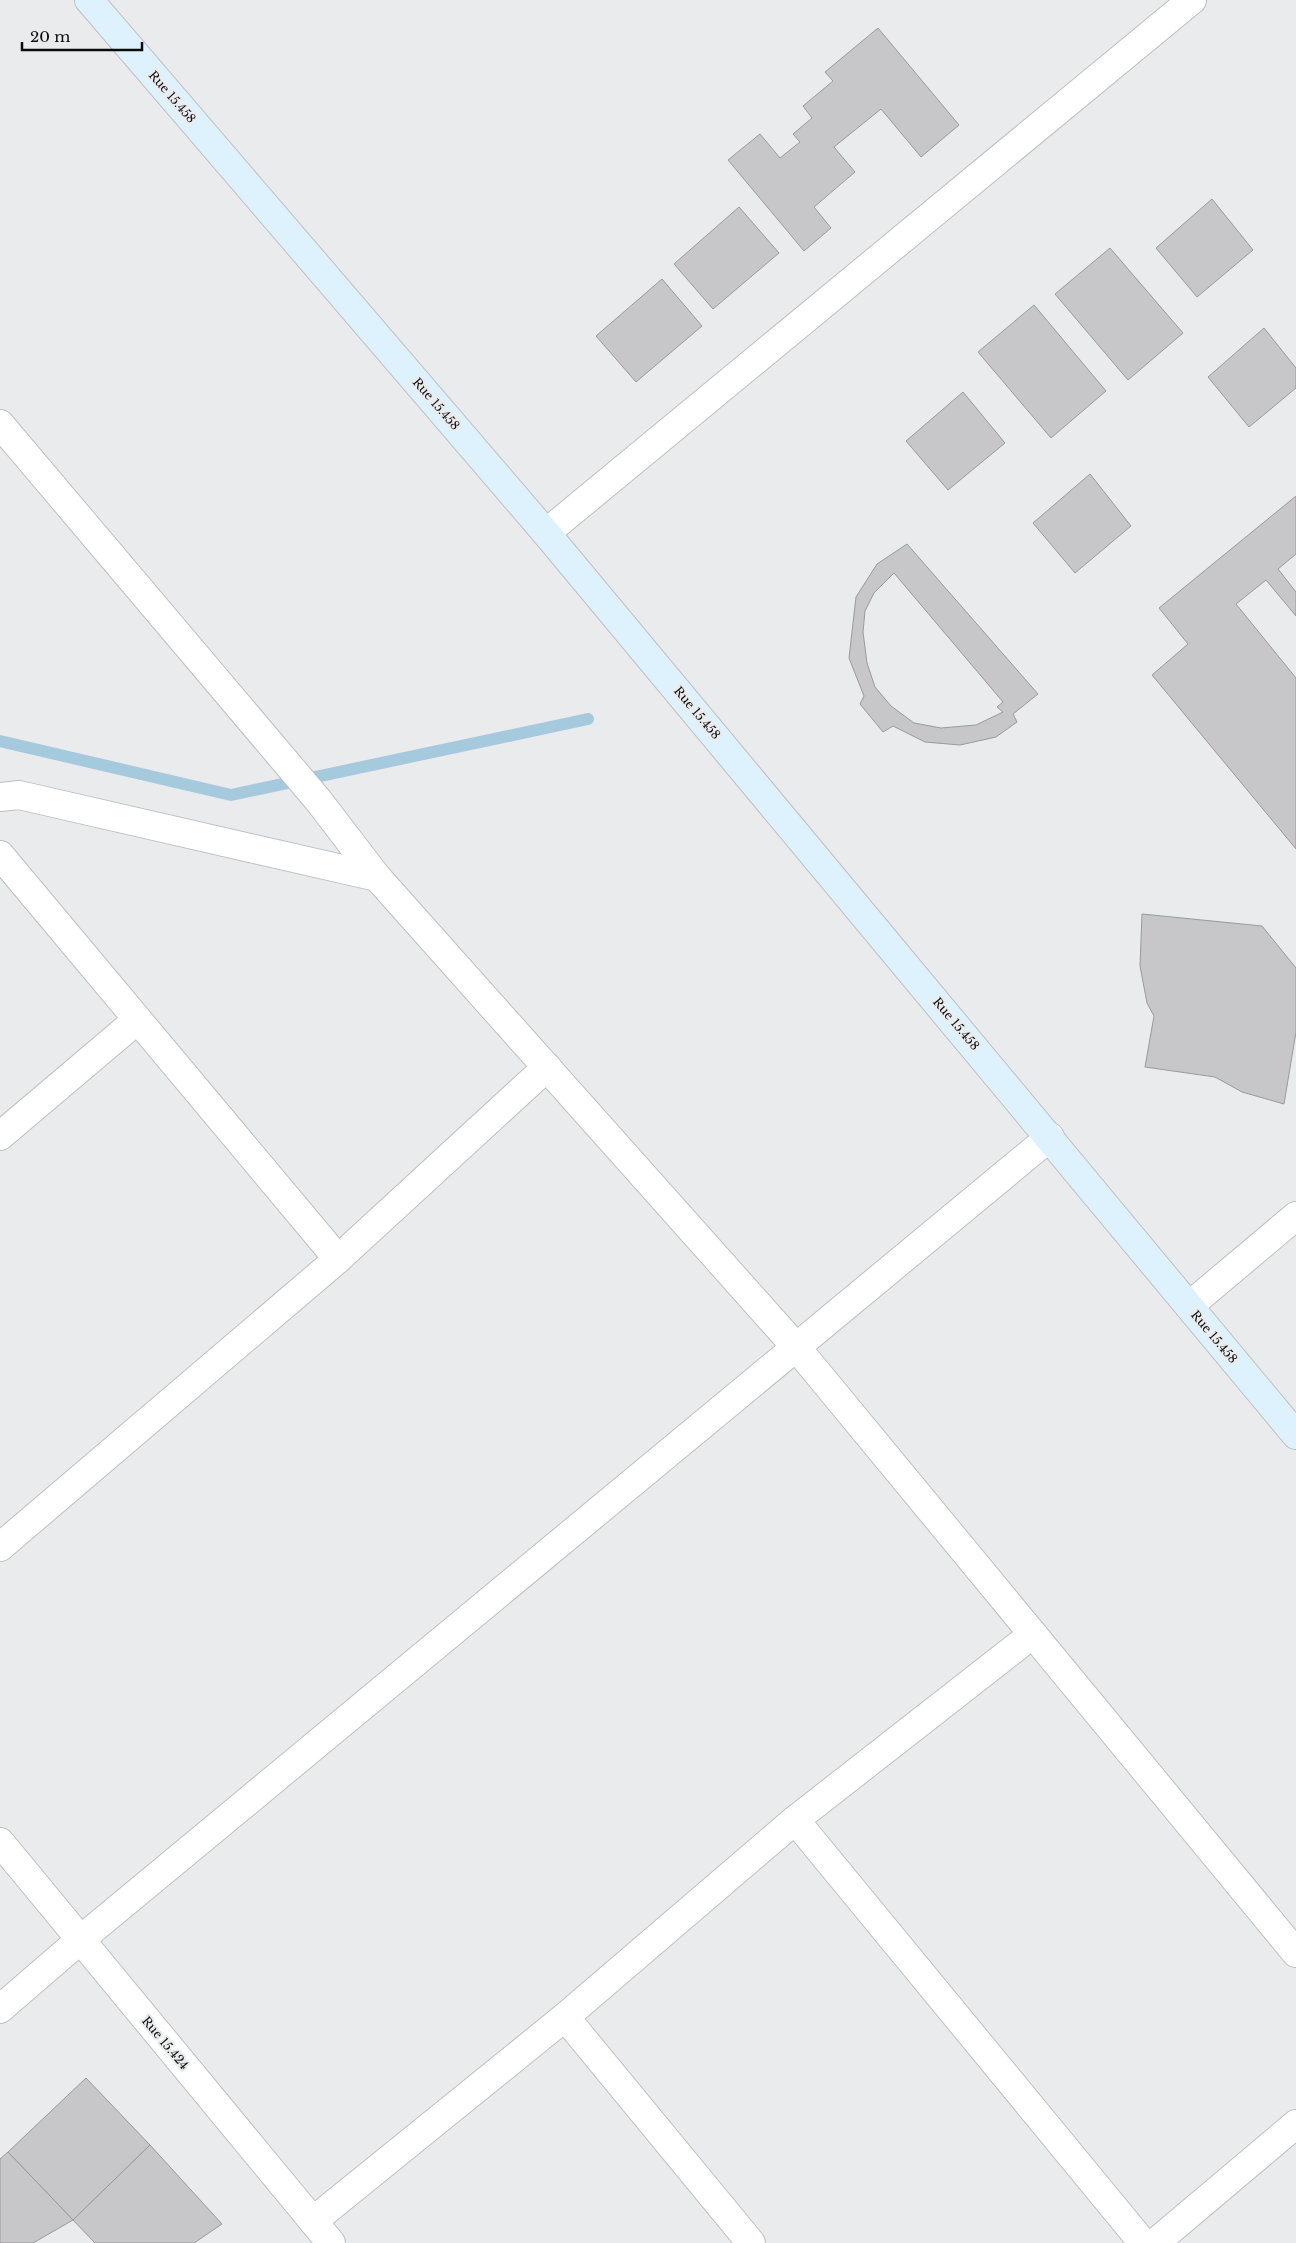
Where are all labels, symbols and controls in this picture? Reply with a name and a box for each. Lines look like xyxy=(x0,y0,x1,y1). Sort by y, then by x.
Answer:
scale bar xyxy=(22,20,142,52)
text: 20 m xyxy=(30,27,70,46)
street label: Rue 15.458 xyxy=(146,68,199,126)
street label: Rue 15.458 xyxy=(410,375,463,433)
street label: Rue 15.458 xyxy=(671,683,724,742)
street label: Rue 15.458 xyxy=(930,994,983,1053)
street label: Rue 15.458 xyxy=(1188,1307,1241,1366)
street label: Rue 15.424 xyxy=(139,2013,192,2072)

